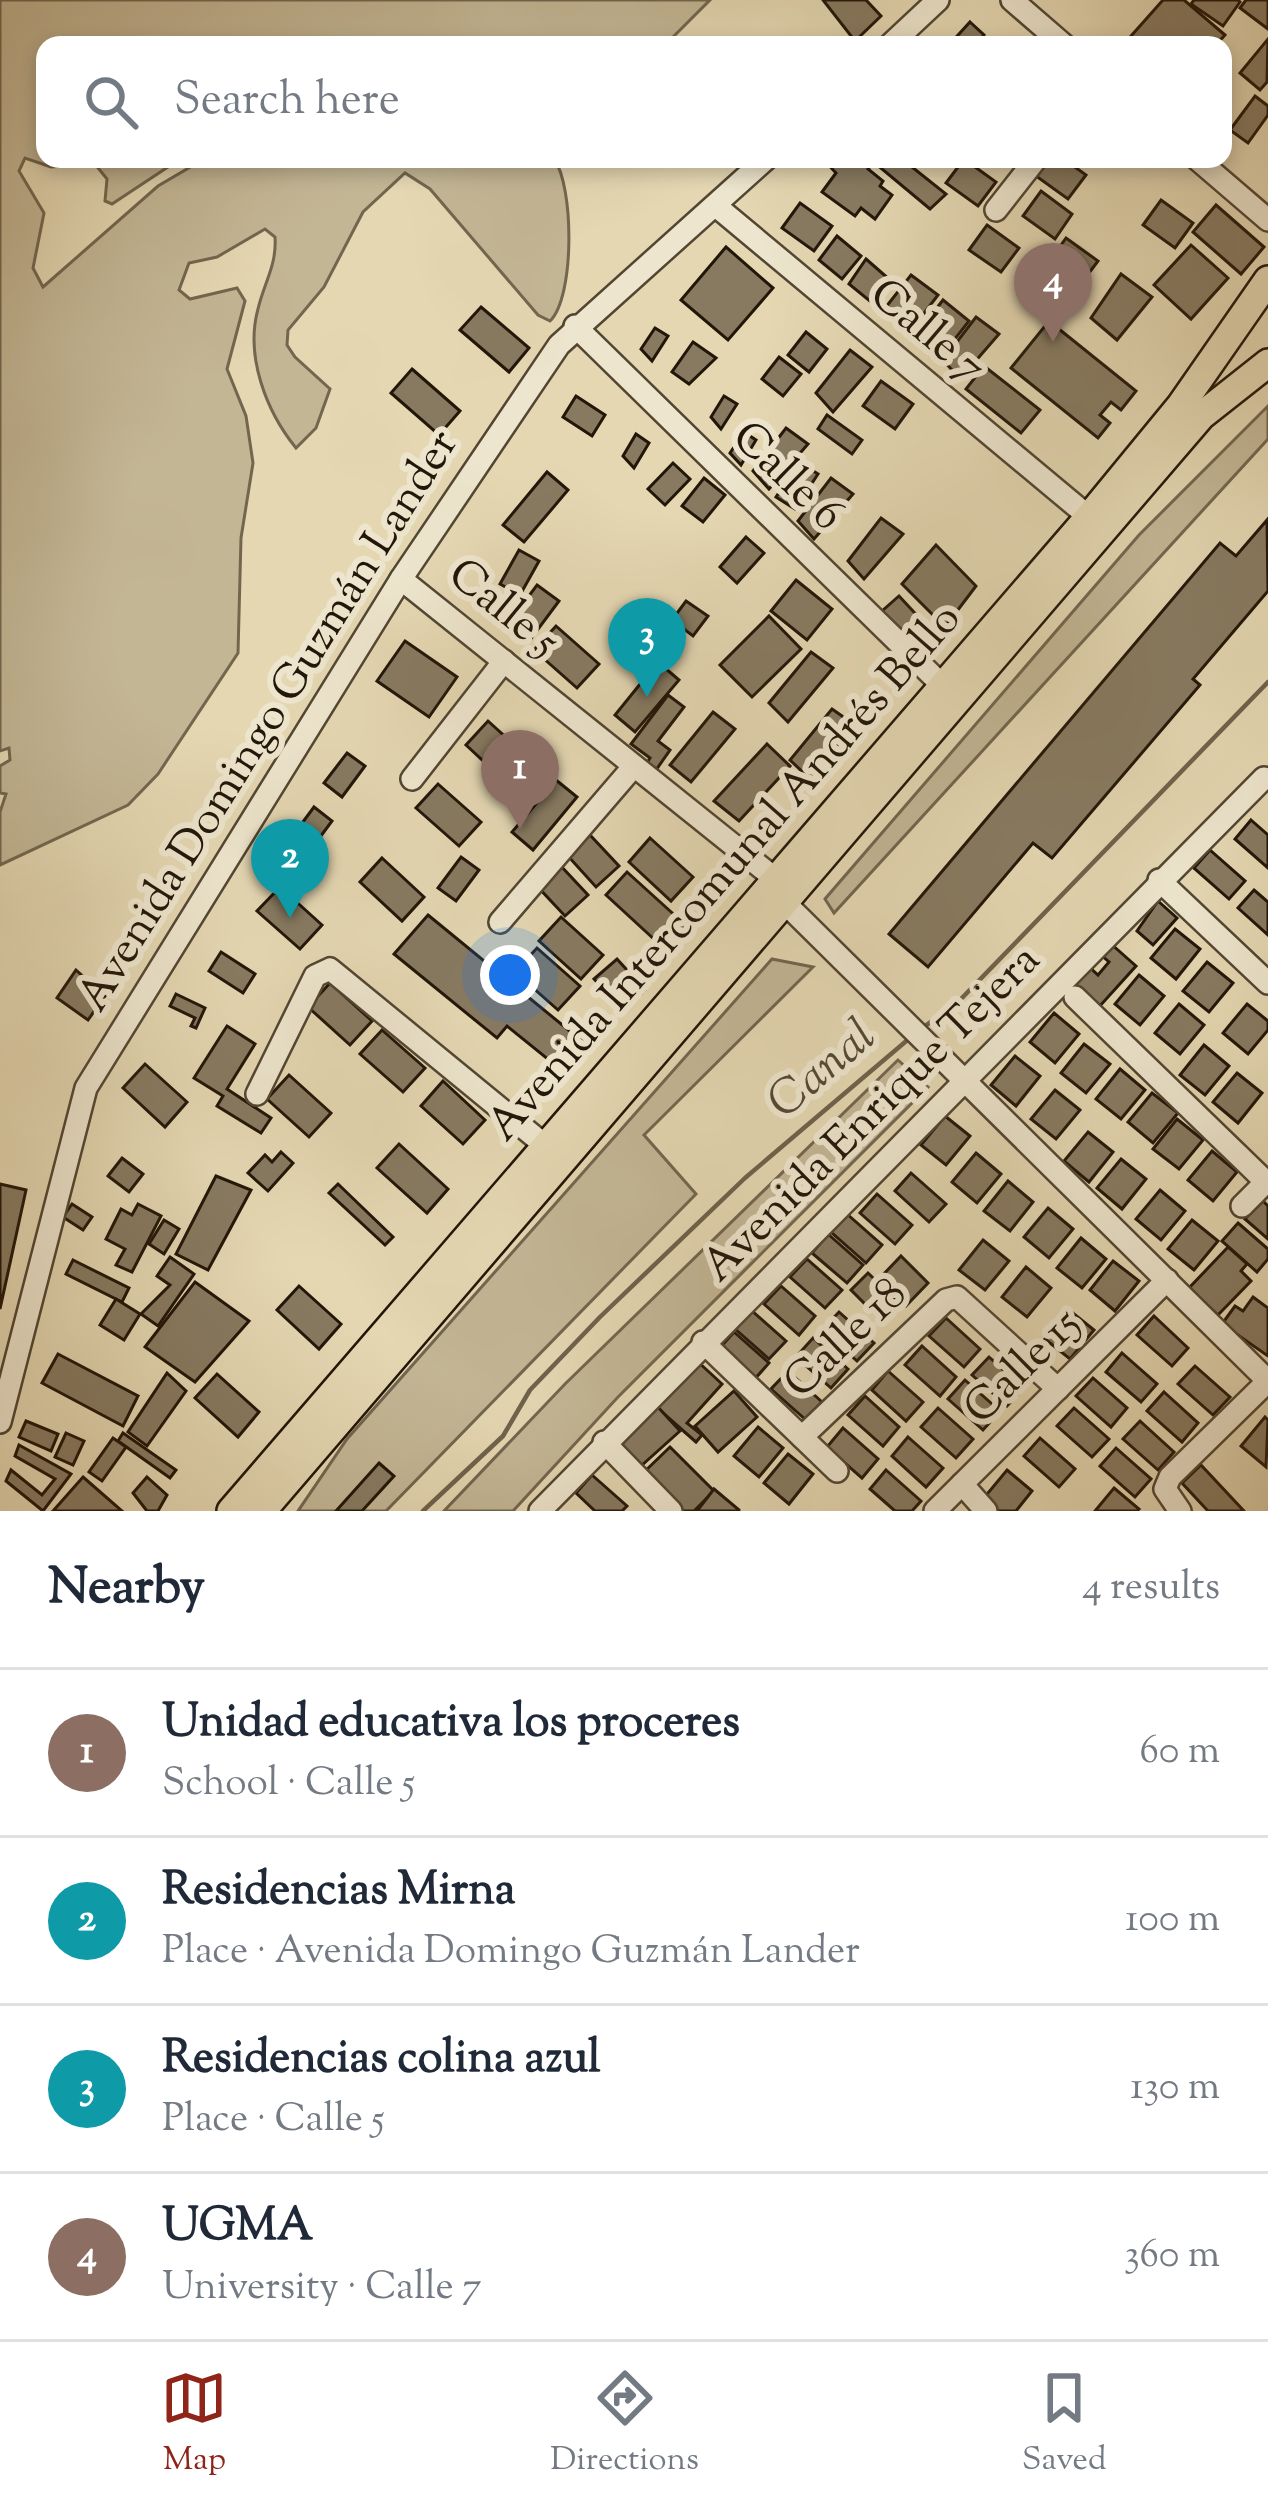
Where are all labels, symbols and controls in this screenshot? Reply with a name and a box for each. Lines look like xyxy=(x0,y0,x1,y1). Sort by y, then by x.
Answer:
search box xyxy=(36,36,1232,168)
icon: search xyxy=(78,69,144,135)
text: Search here xyxy=(174,70,400,135)
pin: 4 xyxy=(1014,243,1092,342)
street label: Calle 7 xyxy=(854,265,998,401)
street label: Calle 6 xyxy=(715,408,857,548)
street label: Avenida Domingo Guzmán Lander xyxy=(64,418,477,1026)
street label: Calle 5 xyxy=(432,545,572,675)
street label: Avenida Intercomunal Andrés Bello xyxy=(474,591,978,1157)
pin: 3 xyxy=(608,598,686,697)
pin: 1 xyxy=(481,730,559,829)
pin: 2 xyxy=(251,819,329,918)
street label: Avenida Enrique Tejera xyxy=(689,931,1057,1299)
your location xyxy=(480,945,540,1005)
water label: Canal xyxy=(754,1005,892,1137)
street label: Calle 18 xyxy=(771,1265,923,1415)
street label: Calle 15 xyxy=(951,1295,1097,1441)
text: Nearby xyxy=(48,1553,205,1626)
text: 4 results xyxy=(1082,1561,1220,1617)
text: Unidad educativa los proceres xyxy=(162,1692,740,1757)
text: 1 xyxy=(80,1725,94,1781)
text: 60 m xyxy=(1139,1725,1220,1781)
text: School · Calle 5 xyxy=(162,1757,415,1813)
text: Residencias Mirna xyxy=(162,1860,516,1925)
text: 2 xyxy=(78,1893,96,1949)
text: 100 m xyxy=(1125,1893,1220,1949)
text: Place · Avenida Domingo Guzmán Lander xyxy=(162,1925,860,1981)
text: Residencias colina azul xyxy=(162,2028,601,2093)
text: 3 xyxy=(79,2061,95,2117)
text: 130 m xyxy=(1130,2061,1220,2117)
text: Place · Calle 5 xyxy=(162,2093,385,2149)
text: UGMA xyxy=(162,2196,313,2261)
text: 4 xyxy=(77,2229,97,2285)
text: 360 m xyxy=(1124,2229,1220,2285)
text: University · Calle 7 xyxy=(162,2261,481,2317)
tab: Map xyxy=(161,2365,227,2485)
tab: Directions xyxy=(550,2365,699,2485)
tab: Saved xyxy=(1022,2365,1107,2485)

